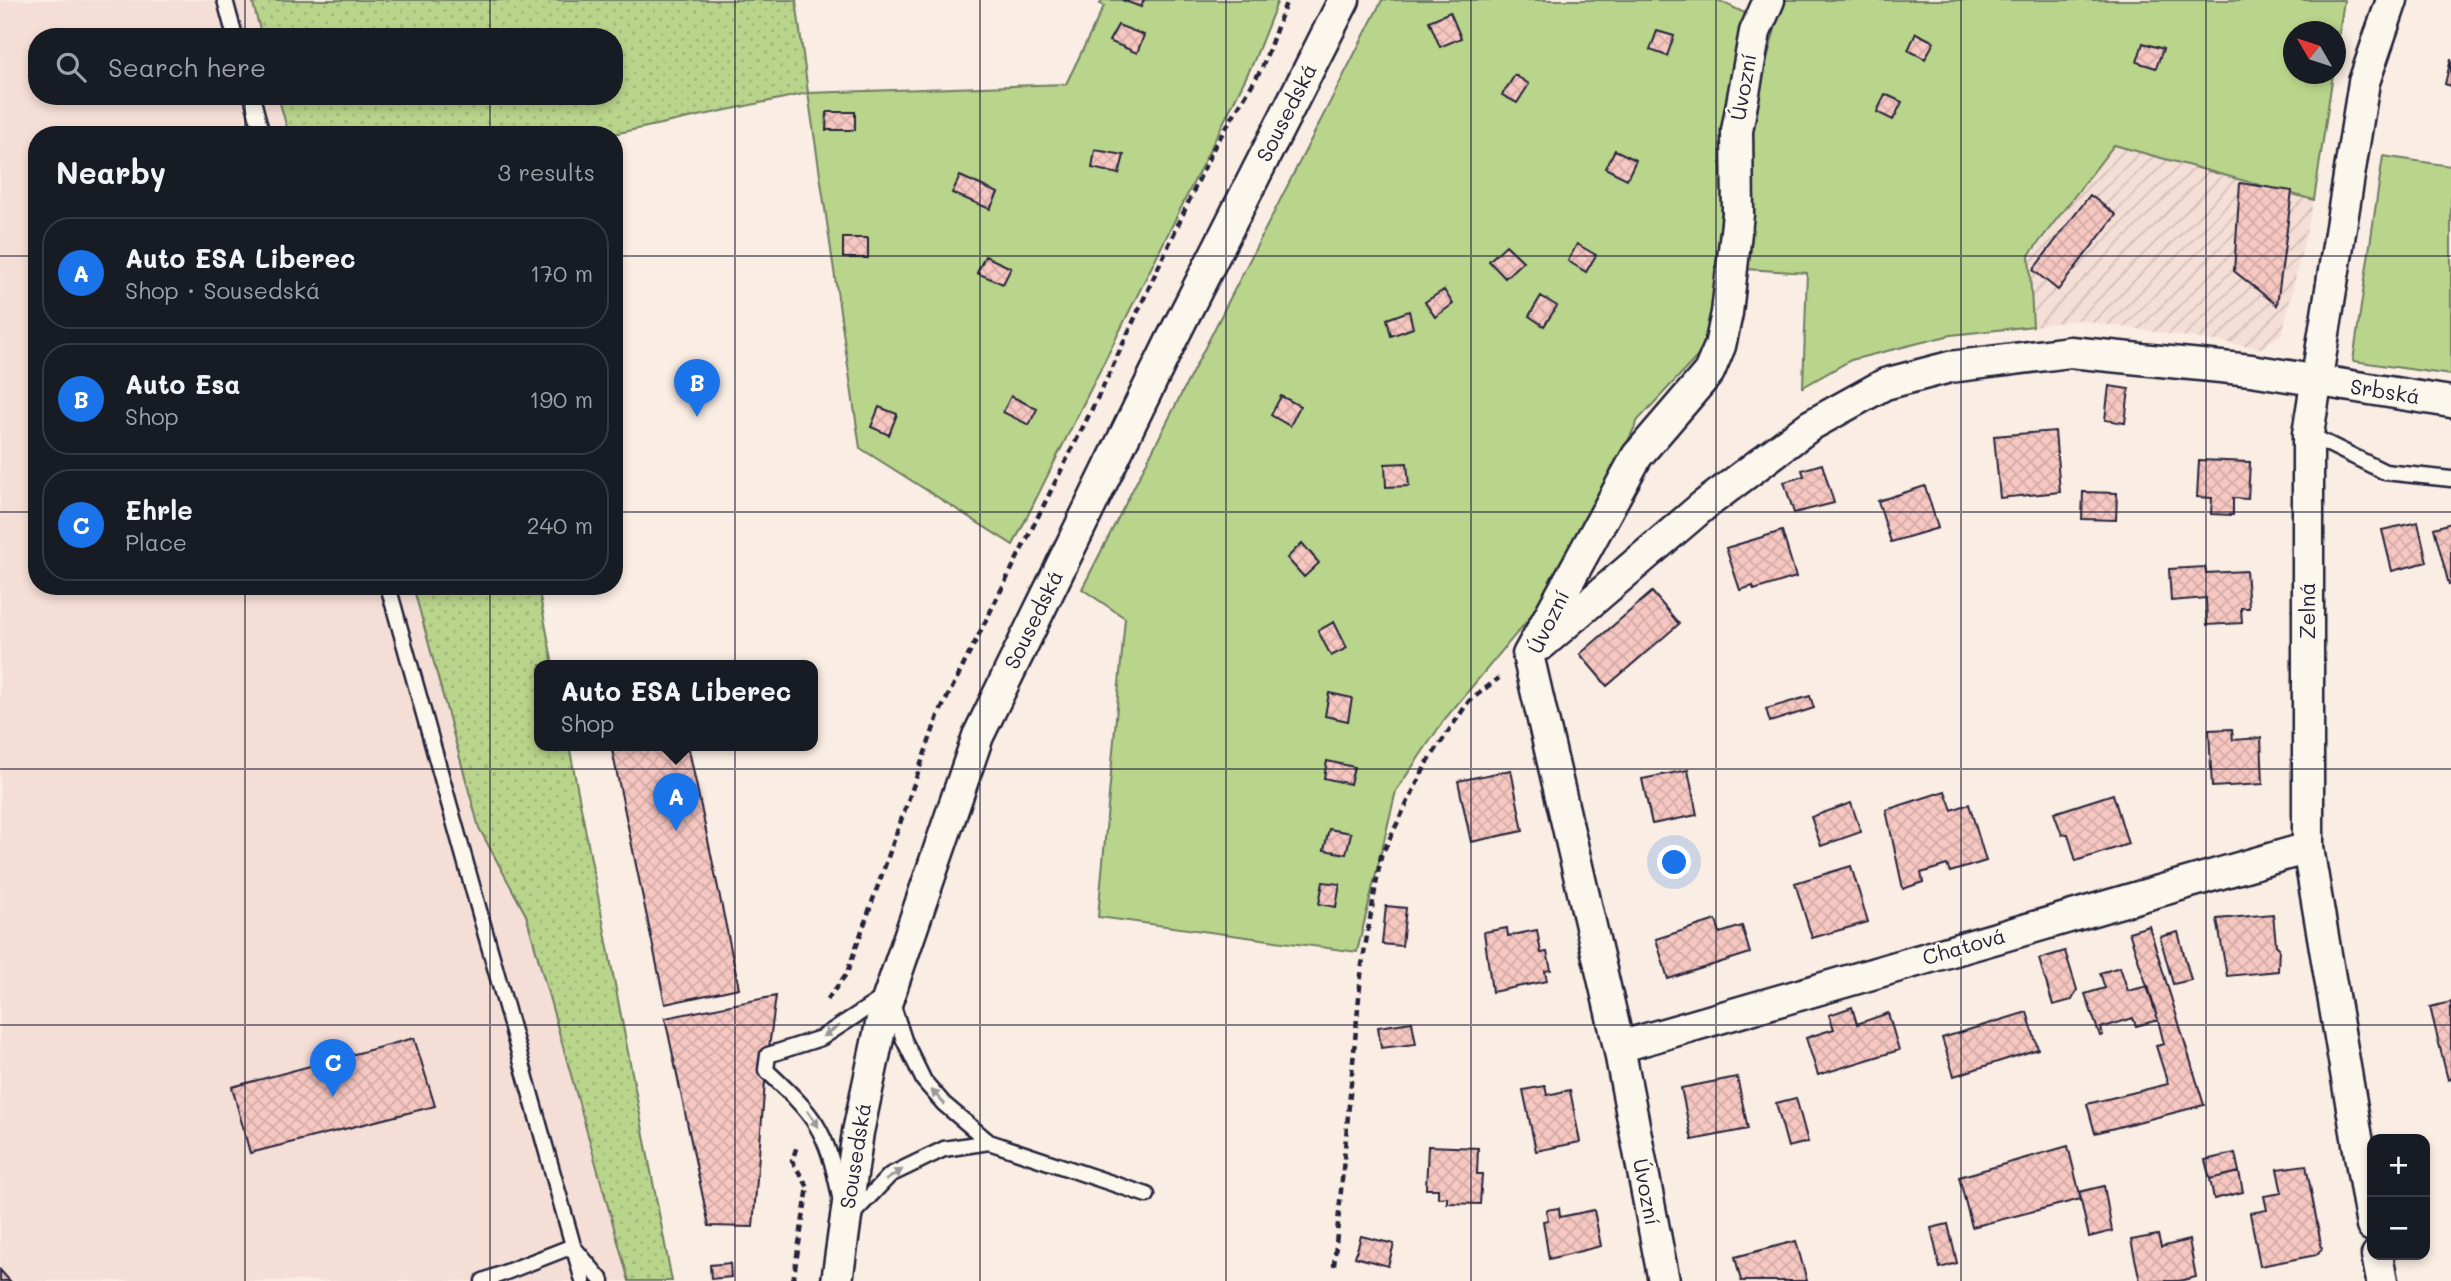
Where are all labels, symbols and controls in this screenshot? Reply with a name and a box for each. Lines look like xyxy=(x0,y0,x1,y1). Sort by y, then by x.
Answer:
north arrow xyxy=(2283,21,2346,84)
search box xyxy=(28,28,623,105)
icon: search xyxy=(52,48,90,86)
text: Search here xyxy=(108,50,266,84)
street label: Úvozní xyxy=(1723,51,1762,122)
street label: Sousedská xyxy=(1249,59,1322,166)
text: Nearby xyxy=(56,152,166,192)
text: 3 results xyxy=(498,157,595,187)
text: Auto ESA Liberec xyxy=(125,241,356,275)
text: A xyxy=(73,258,89,288)
text: 170 m xyxy=(530,258,593,288)
text: Shop · Sousedská xyxy=(125,275,320,305)
pin: B xyxy=(674,359,720,417)
text: Auto Esa xyxy=(125,367,240,401)
street label: Srbská xyxy=(2348,372,2422,409)
text: B xyxy=(73,384,89,414)
text: 190 m xyxy=(529,384,593,414)
text: Shop xyxy=(125,401,179,431)
text: Ehrle xyxy=(125,493,193,527)
text: C xyxy=(72,510,90,540)
text: 240 m xyxy=(527,510,593,540)
text: Place xyxy=(125,527,187,557)
street label: Sousedská xyxy=(997,565,1068,673)
street label: Zelná xyxy=(2293,582,2320,640)
street label: Úvozní xyxy=(1521,585,1575,658)
popup xyxy=(534,660,818,751)
text: Auto ESA Liberec xyxy=(561,674,791,708)
text: Shop xyxy=(561,708,614,738)
pin: A xyxy=(653,773,699,831)
your location xyxy=(1657,845,1691,879)
street label: Chatová xyxy=(1919,921,2008,970)
one-way arrow xyxy=(822,1025,841,1038)
pin: C xyxy=(310,1039,356,1097)
one-way arrow xyxy=(930,1089,946,1106)
street label: Sousedská xyxy=(833,1101,876,1211)
one-way arrow xyxy=(807,1109,820,1128)
map controls xyxy=(2367,1134,2430,1260)
button: + xyxy=(2367,1134,2430,1197)
street label: Úvozní xyxy=(1628,1156,1667,1227)
one-way arrow xyxy=(884,1168,904,1181)
button: − xyxy=(2367,1197,2430,1260)

